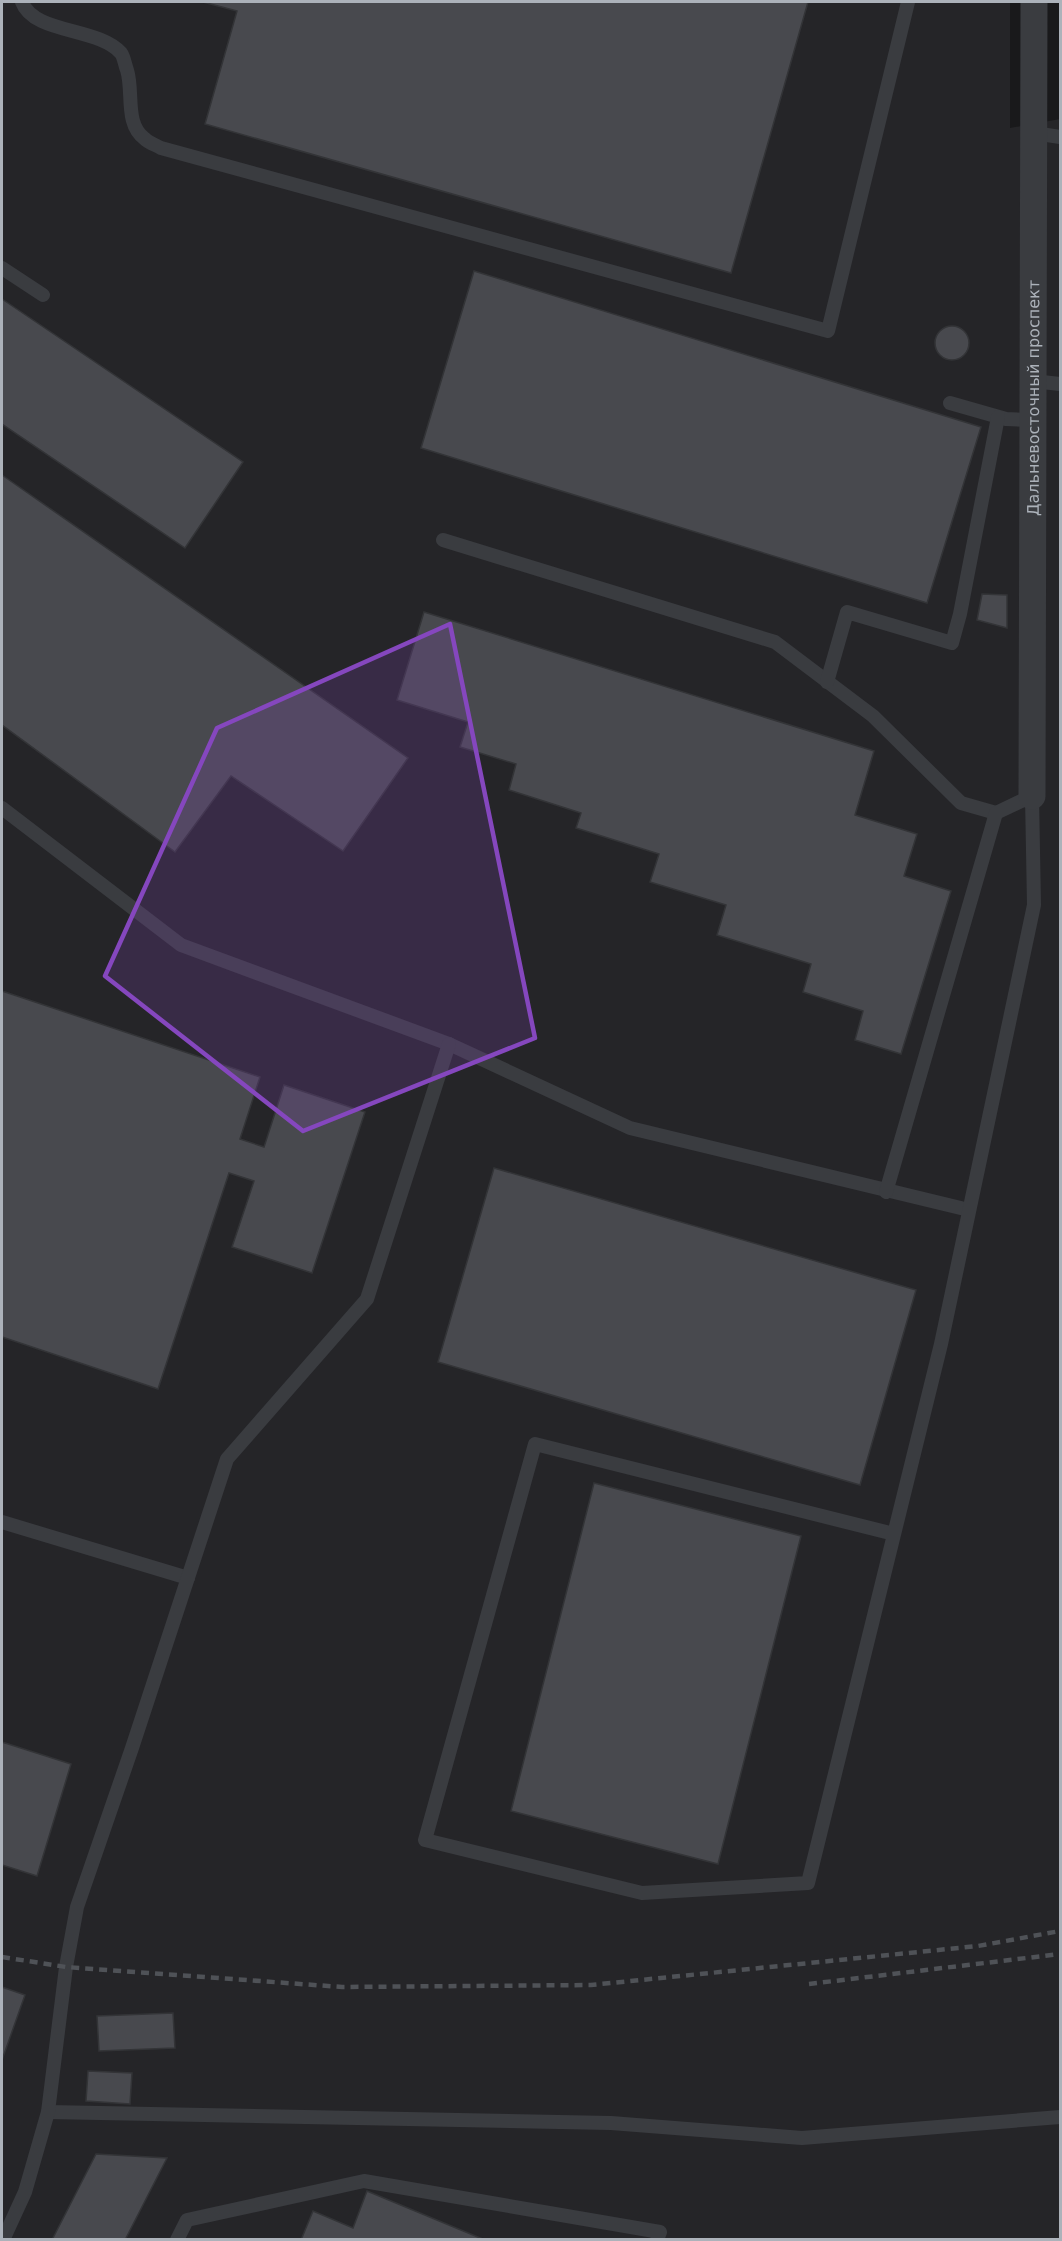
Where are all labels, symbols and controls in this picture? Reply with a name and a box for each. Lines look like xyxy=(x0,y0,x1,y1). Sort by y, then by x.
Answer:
street label: Дальневосточный проспект xyxy=(1023,280,1043,516)

